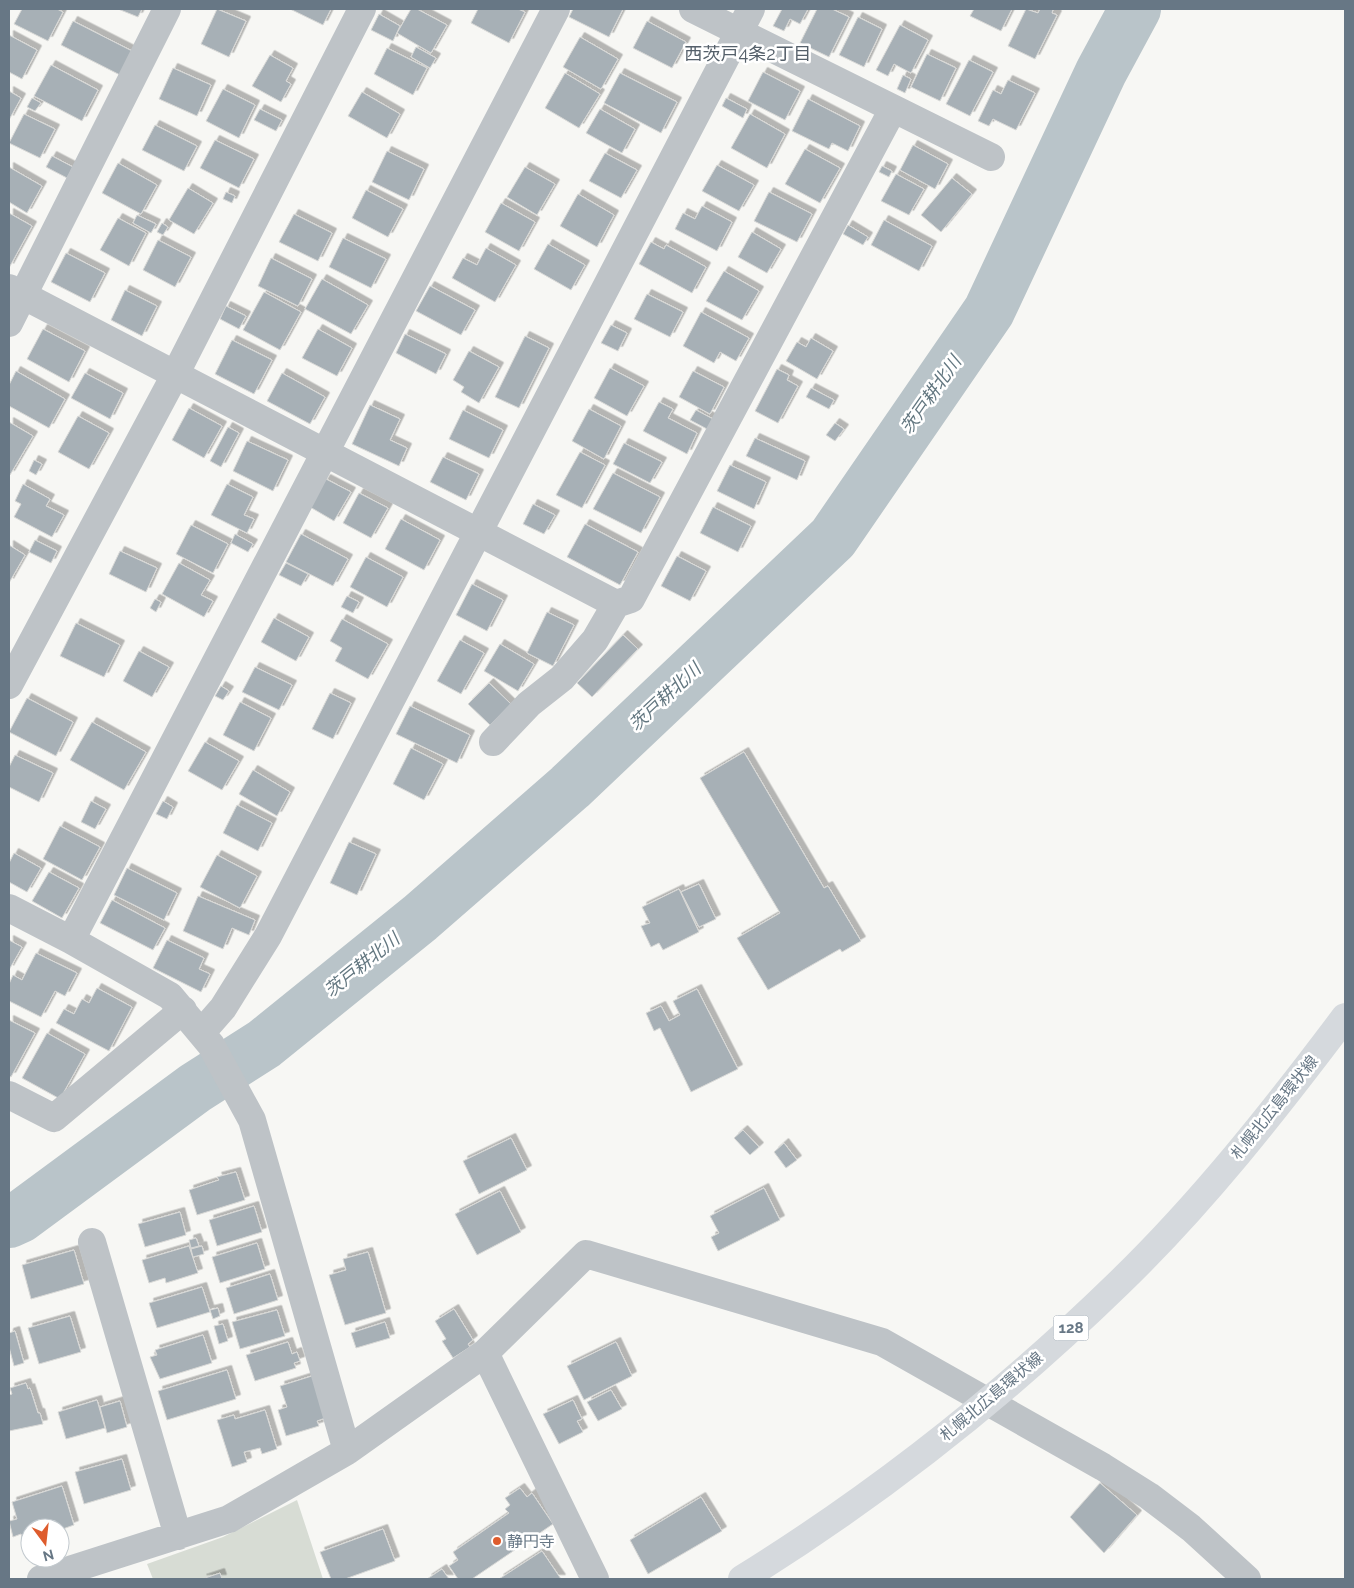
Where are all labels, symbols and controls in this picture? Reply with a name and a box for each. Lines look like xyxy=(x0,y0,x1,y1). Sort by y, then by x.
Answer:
district label: 西茨戸4条2丁目 xyxy=(684,43,812,64)
water label: 茨戸耕北川 xyxy=(896,350,966,438)
water label: 茨戸耕北川 xyxy=(625,657,706,735)
water label: 茨戸耕北川 xyxy=(320,927,405,1001)
street label: 札幌北広島環状線 xyxy=(1227,1052,1322,1163)
road number: 128 xyxy=(1054,1316,1088,1340)
street label: 札幌北広島環状線 xyxy=(936,1348,1046,1445)
north arrow xyxy=(20,1518,70,1568)
place label: 静円寺 xyxy=(507,1532,555,1551)
marker: 静円寺 xyxy=(491,1535,503,1547)
text: N xyxy=(41,1546,56,1565)

